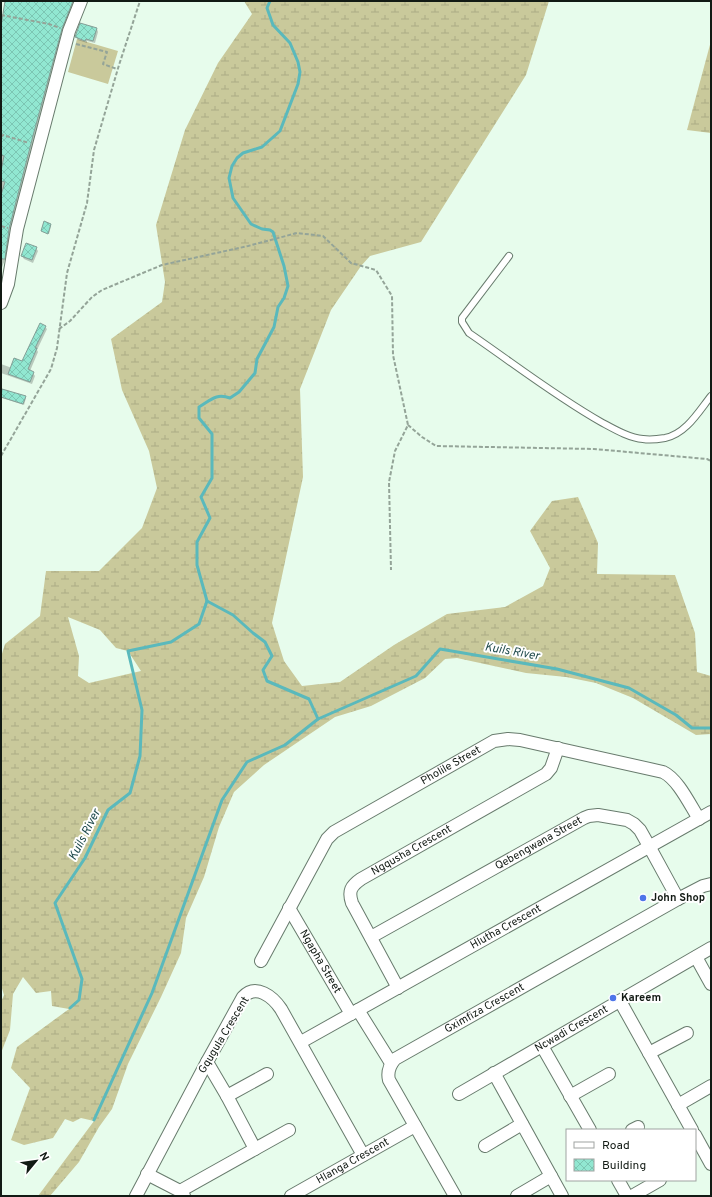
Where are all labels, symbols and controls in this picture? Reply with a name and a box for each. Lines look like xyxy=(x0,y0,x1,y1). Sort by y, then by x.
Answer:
water label: Kuils River xyxy=(483,639,542,665)
street label: Pholile Street xyxy=(418,743,483,788)
water label: Kuils River xyxy=(65,805,105,863)
street label: Qebengwana Street xyxy=(493,813,585,873)
street label: Ngqusha Crescent xyxy=(369,822,454,879)
place label: John Shop xyxy=(651,891,705,905)
marker: John Shop xyxy=(638,893,648,903)
street label: Hlutha Crescent xyxy=(468,902,544,953)
street label: Ngapha Street xyxy=(296,927,344,996)
street label: Gximfiza Crescent xyxy=(442,980,527,1037)
place label: Kareem xyxy=(621,991,661,1005)
marker: Kareem xyxy=(608,993,618,1003)
street label: Gqugula Crescent xyxy=(196,994,252,1076)
street label: Ncwadi Crescent xyxy=(532,1002,611,1056)
legend xyxy=(566,1129,696,1181)
street label: Hlanga Crescent xyxy=(314,1135,392,1187)
text: Road xyxy=(602,1138,630,1154)
north arrow xyxy=(16,1141,56,1181)
text: N xyxy=(36,1150,52,1163)
text: Building xyxy=(602,1158,646,1174)

